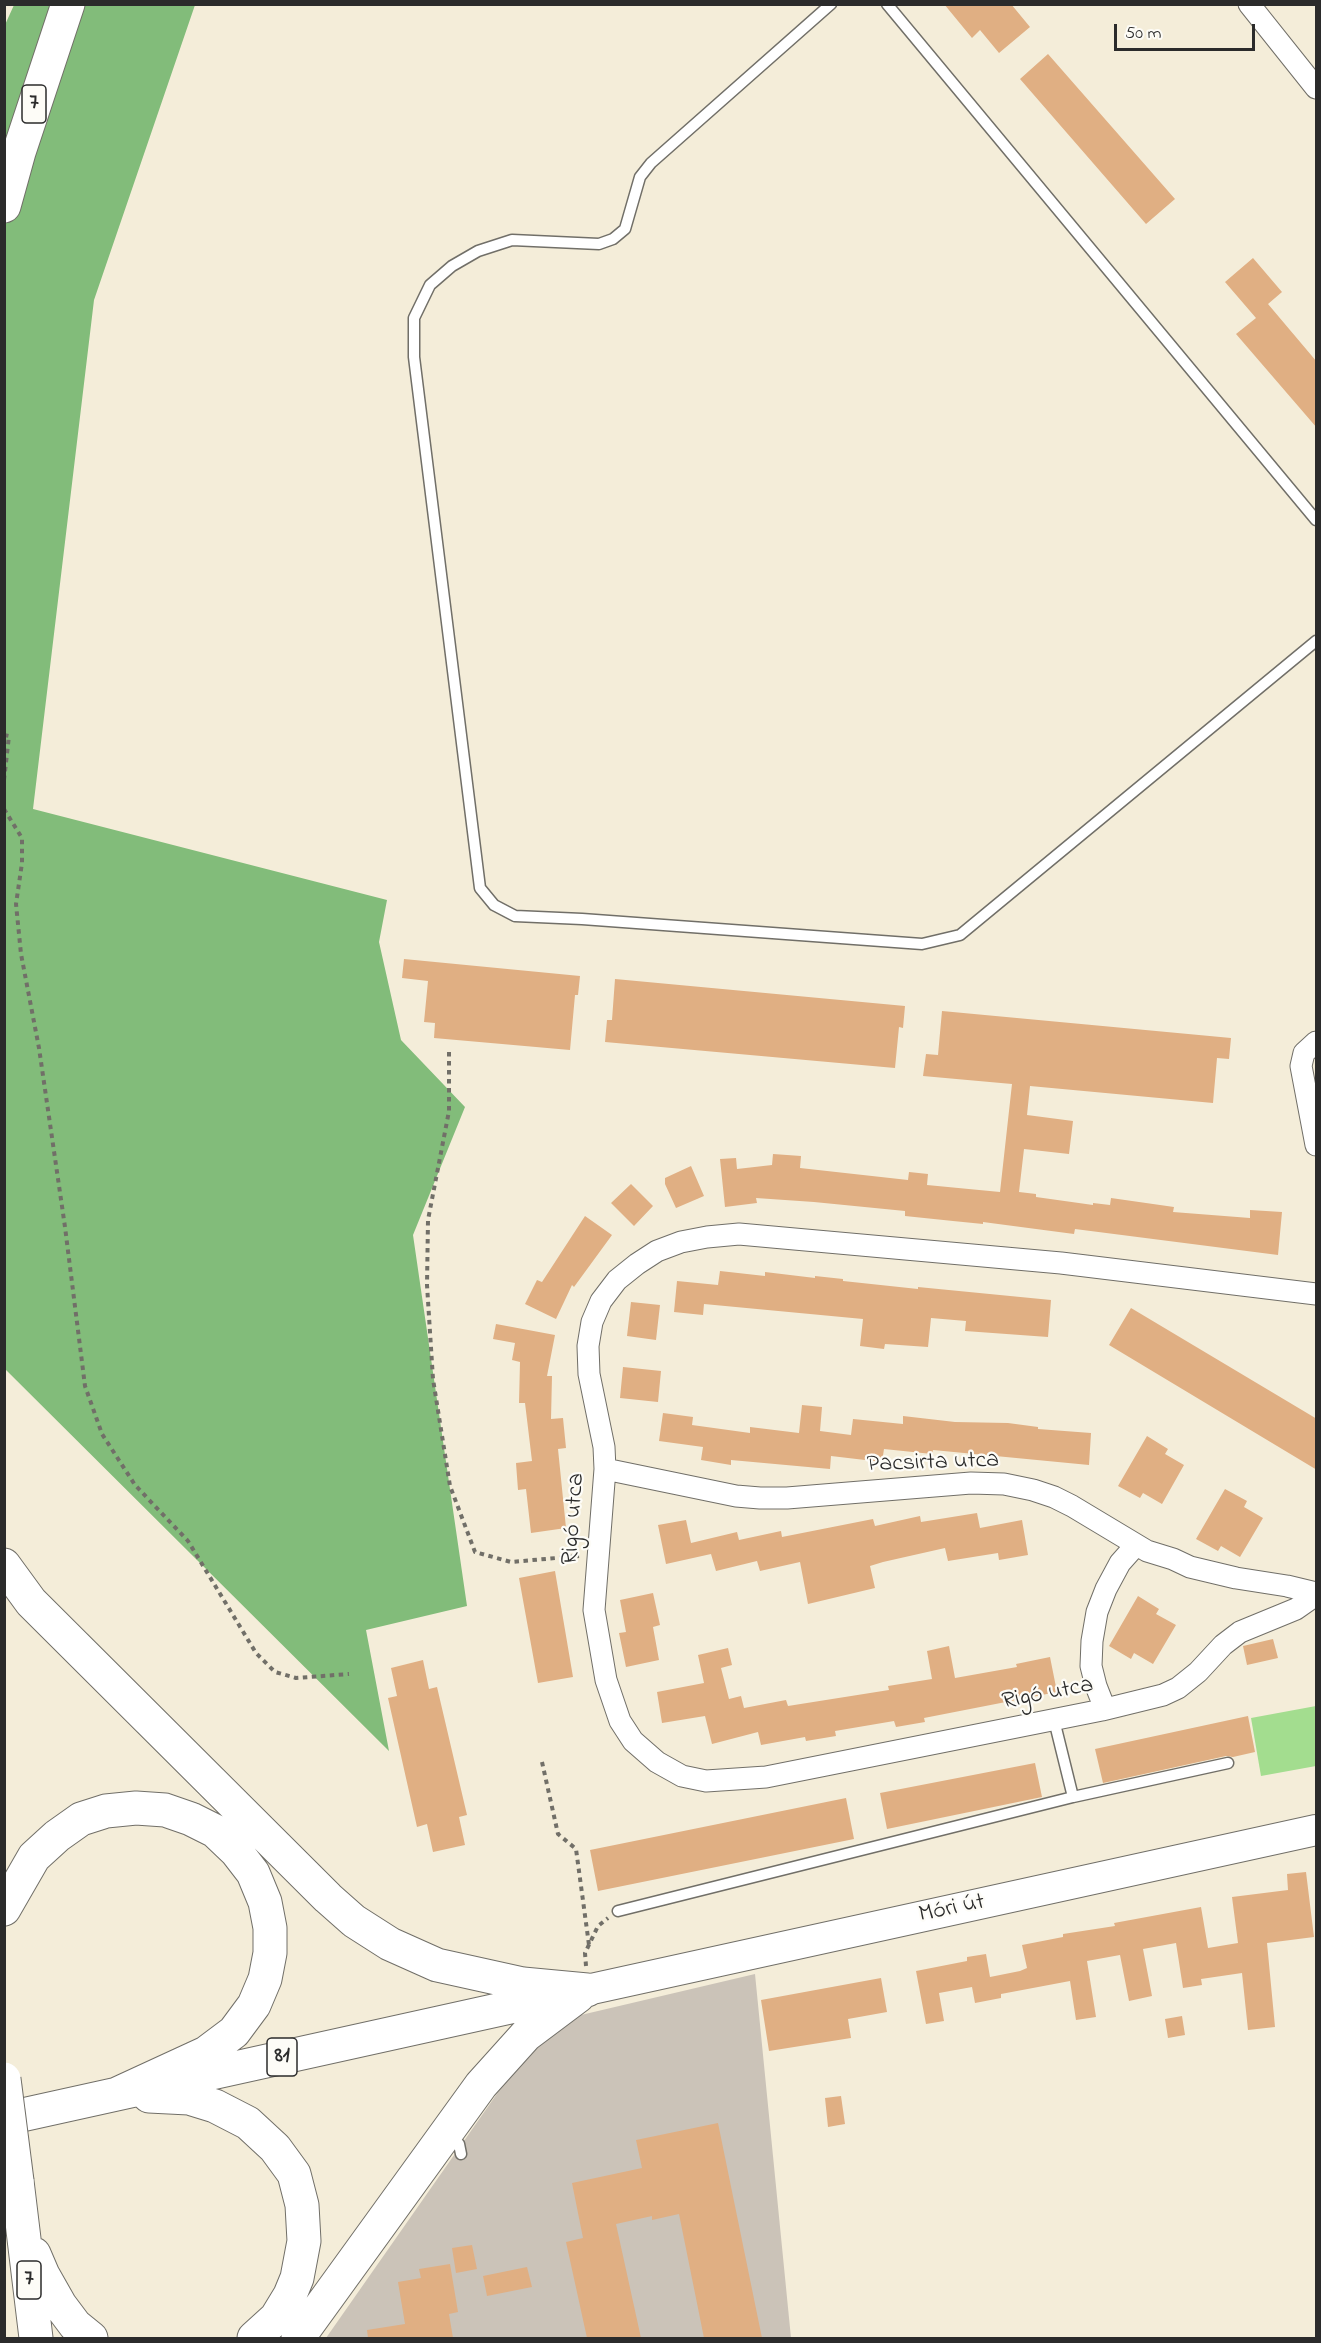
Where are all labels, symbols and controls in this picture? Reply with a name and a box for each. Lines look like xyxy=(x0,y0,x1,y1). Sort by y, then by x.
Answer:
scale bar xyxy=(1117,12,1258,50)
text: 50 m xyxy=(1125,21,1162,47)
road number: 7 xyxy=(22,85,46,123)
street label: Pacsirta utca xyxy=(866,1447,1000,1481)
street label: Rigó utca xyxy=(557,1472,593,1566)
street label: Rigó utca xyxy=(1000,1672,1096,1718)
street label: Móri út xyxy=(916,1889,988,1931)
road number: 81 xyxy=(267,2038,297,2076)
road number: 7 xyxy=(17,2261,41,2299)

